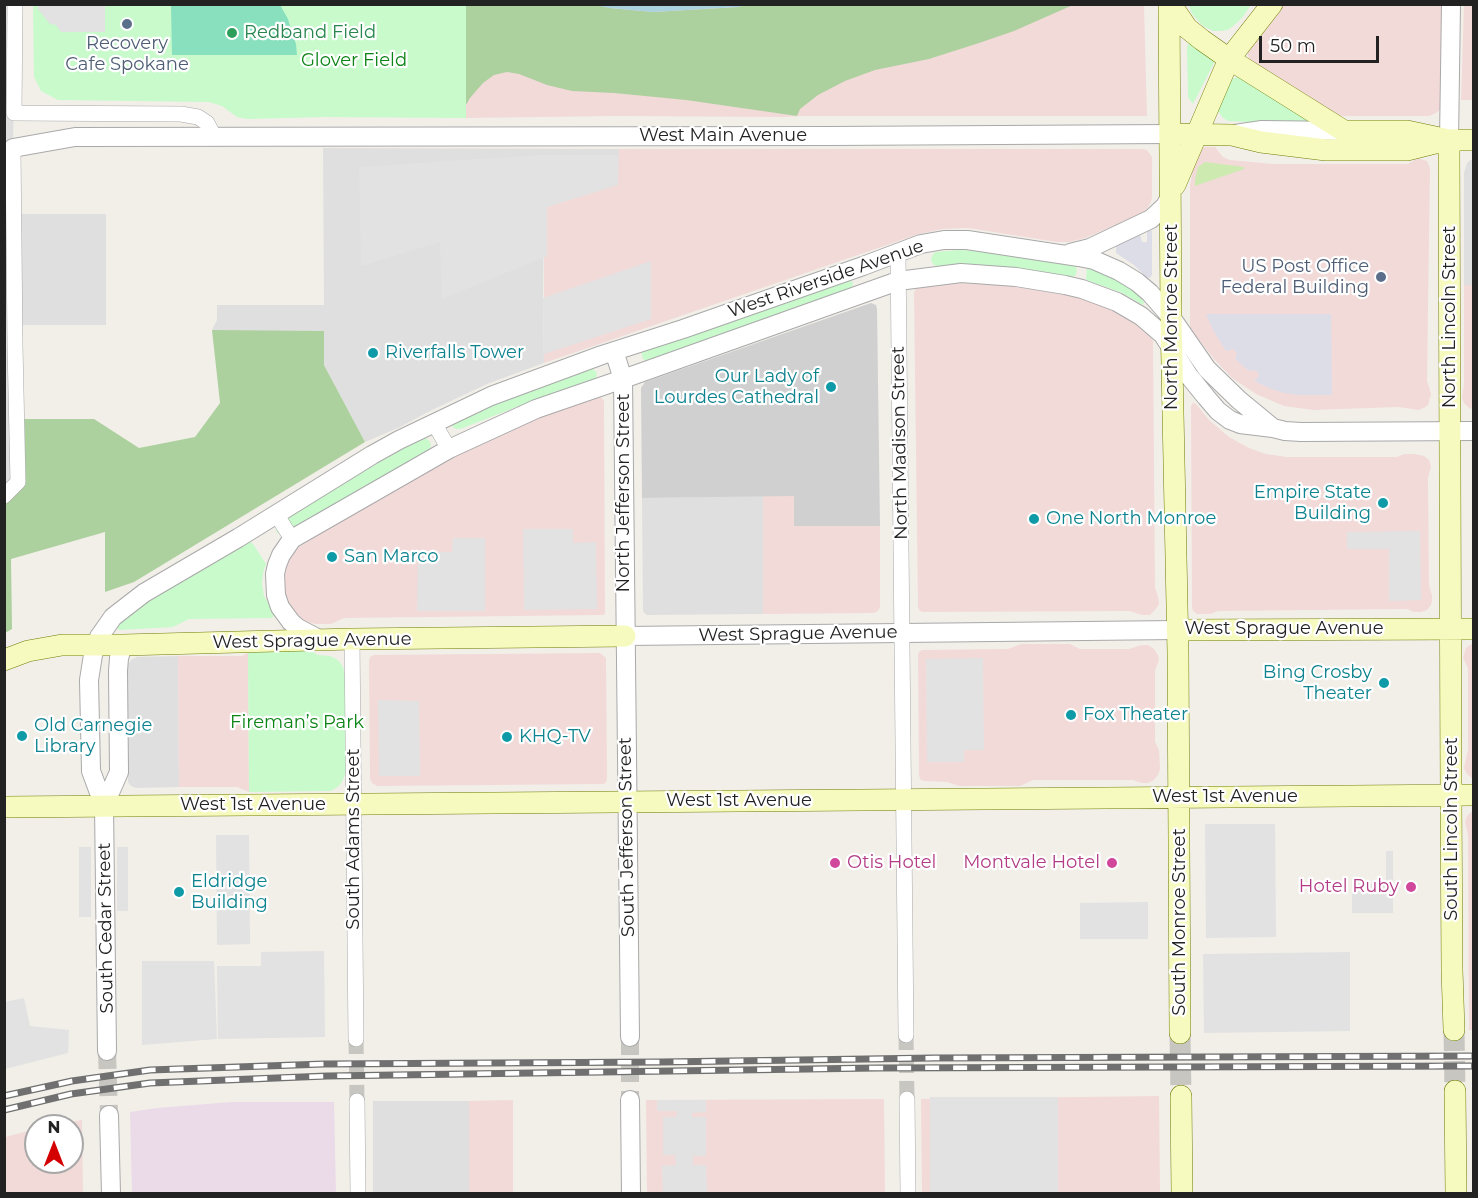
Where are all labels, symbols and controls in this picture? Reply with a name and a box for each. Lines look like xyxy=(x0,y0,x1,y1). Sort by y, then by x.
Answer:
marker: Recovery Cafe Spokane xyxy=(120,17,134,31)
place label: Redband Field xyxy=(244,22,376,44)
scale bar xyxy=(1262,24,1382,62)
marker: Redband Field xyxy=(225,26,239,40)
place label: Recovery Cafe Spokane xyxy=(65,33,189,76)
text: 50 m xyxy=(1270,35,1316,57)
park label: Glover Field xyxy=(301,50,407,72)
street label: West Main Avenue xyxy=(639,125,807,147)
street label: North Monroe Street xyxy=(1161,224,1183,410)
street label: North Lincoln Street xyxy=(1439,226,1461,408)
street label: West Riverside Avenue xyxy=(725,235,927,323)
place label: US Post Office Federal Building xyxy=(1220,256,1369,298)
marker: US Post Office Federal Building xyxy=(1374,270,1388,284)
place label: Riverfalls Tower xyxy=(385,342,524,364)
marker: Riverfalls Tower xyxy=(366,346,380,360)
street label: North Madison Street xyxy=(888,346,912,540)
place label: Our Lady of Lourdes Cathedral xyxy=(654,366,819,409)
marker: Our Lady of Lourdes Cathedral xyxy=(824,380,838,394)
street label: North Jefferson Street xyxy=(613,394,635,592)
place label: Empire State Building xyxy=(1254,482,1371,524)
marker: Empire State Building xyxy=(1376,496,1390,510)
place label: One North Monroe xyxy=(1046,508,1216,530)
marker: One North Monroe xyxy=(1027,512,1041,526)
place label: San Marco xyxy=(344,546,439,568)
marker: San Marco xyxy=(325,550,339,564)
street label: West Sprague Avenue xyxy=(1184,618,1384,640)
street label: West Sprague Avenue xyxy=(698,621,898,647)
street label: West Sprague Avenue xyxy=(212,628,412,654)
place label: Bing Crosby Theater xyxy=(1263,662,1372,704)
marker: Bing Crosby Theater xyxy=(1377,676,1391,690)
place label: Fox Theater xyxy=(1083,704,1188,726)
marker: Fox Theater xyxy=(1064,708,1078,722)
park label: Fireman’s Park xyxy=(230,712,364,734)
place label: Old Carnegie Library xyxy=(34,715,152,758)
place label: KHQ-TV xyxy=(519,726,591,748)
marker: Old Carnegie Library xyxy=(15,729,29,743)
marker: KHQ-TV xyxy=(500,730,514,744)
street label: South Jefferson Street xyxy=(614,737,640,937)
street label: South Lincoln Street xyxy=(1441,737,1463,921)
street label: South Adams Street xyxy=(343,748,365,930)
street label: West 1st Avenue xyxy=(1152,786,1298,808)
street label: West 1st Avenue xyxy=(666,790,812,812)
street label: West 1st Avenue xyxy=(180,794,326,816)
street label: South Monroe Street xyxy=(1169,828,1191,1016)
street label: South Cedar Street xyxy=(94,842,118,1014)
place label: Otis Hotel xyxy=(847,852,936,874)
place label: Montvale Hotel xyxy=(963,852,1100,874)
marker: Otis Hotel xyxy=(828,856,842,870)
marker: Montvale Hotel xyxy=(1105,856,1119,870)
place label: Eldridge Building xyxy=(191,871,268,914)
place label: Hotel Ruby xyxy=(1299,876,1399,898)
marker: Hotel Ruby xyxy=(1404,880,1418,894)
marker: Eldridge Building xyxy=(172,885,186,899)
north arrow xyxy=(24,1114,84,1174)
text: N xyxy=(48,1118,60,1137)

